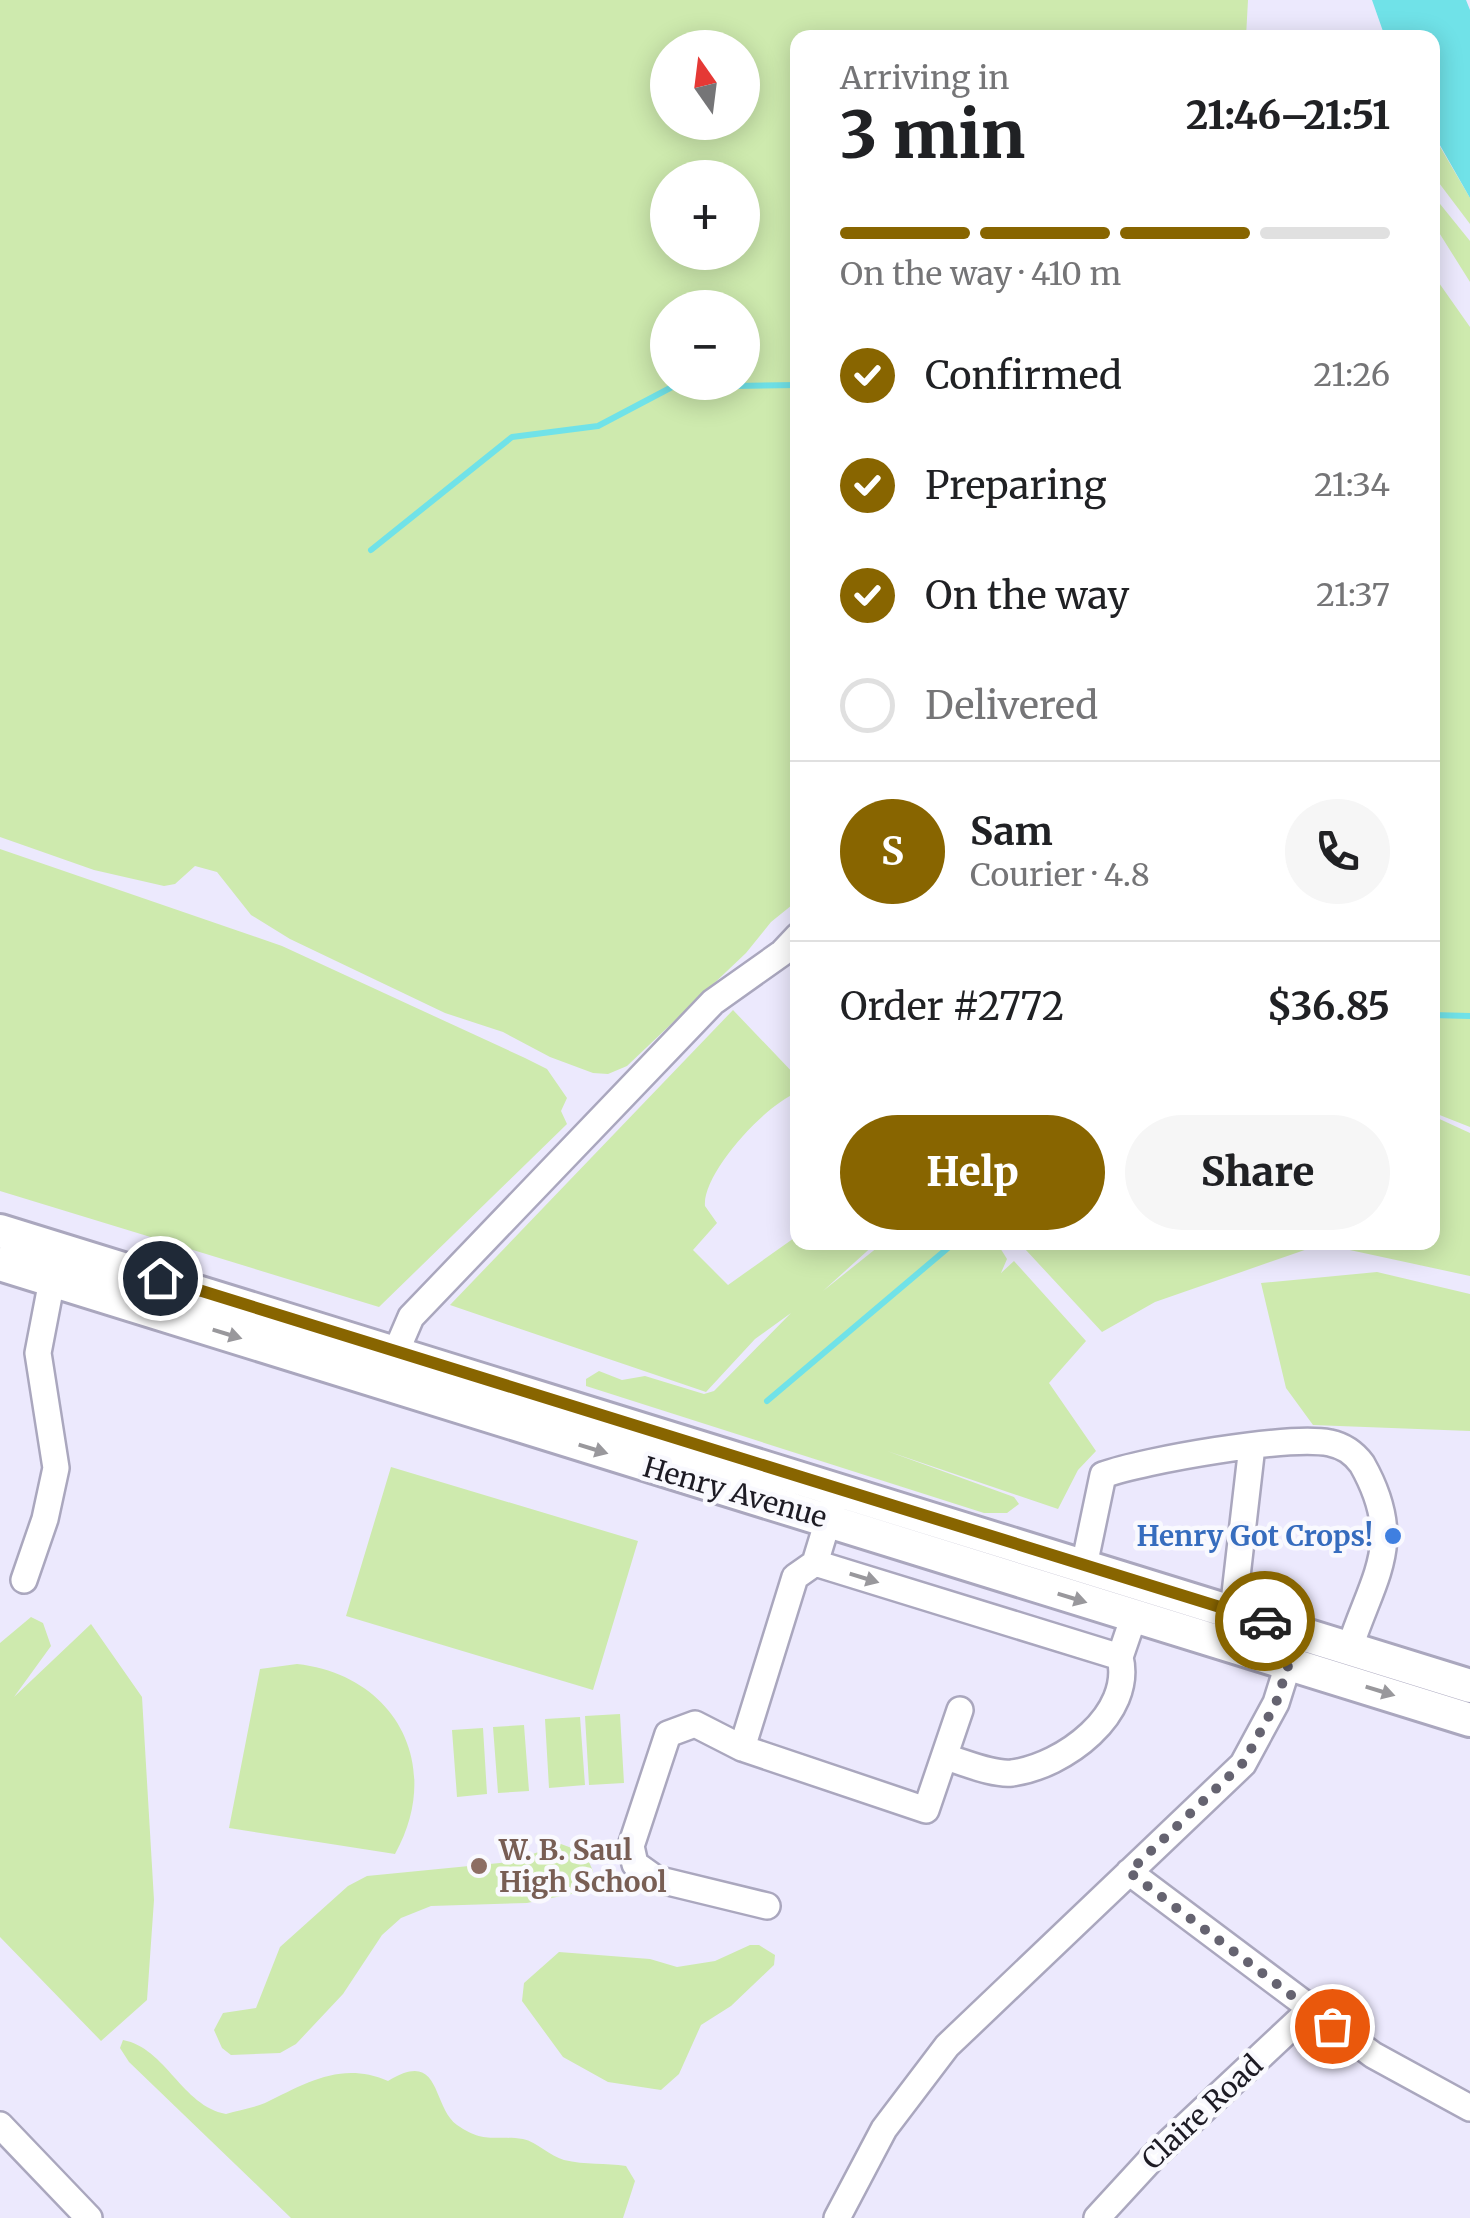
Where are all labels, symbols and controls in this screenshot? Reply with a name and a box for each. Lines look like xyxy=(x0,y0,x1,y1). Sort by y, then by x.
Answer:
north arrow xyxy=(650,30,760,140)
map controls xyxy=(650,30,760,400)
text: Arriving in xyxy=(840,58,1009,98)
text: 21:46–21:51 xyxy=(1186,92,1390,139)
text: 3 min xyxy=(840,94,1025,176)
button: + xyxy=(650,160,760,270)
text: On the way · 410 m xyxy=(840,254,1121,294)
button: − xyxy=(650,290,760,400)
icon: check xyxy=(840,348,895,403)
text: Confirmed xyxy=(925,352,1122,399)
text: 21:26 xyxy=(1313,355,1390,395)
icon: check xyxy=(840,458,895,513)
text: Preparing xyxy=(925,462,1107,509)
text: 21:34 xyxy=(1314,465,1390,505)
icon: check xyxy=(840,568,895,623)
text: On the way xyxy=(925,572,1129,619)
text: 21:37 xyxy=(1316,575,1390,615)
text: Delivered xyxy=(925,682,1098,729)
button: phone xyxy=(1285,799,1390,904)
text: Sam xyxy=(970,808,1053,855)
text: S xyxy=(881,828,904,875)
text: Courier · 4.8 xyxy=(970,855,1150,895)
text: Order #2772 xyxy=(840,983,1064,1030)
text: $36.85 xyxy=(1267,983,1390,1030)
button: Help xyxy=(840,1115,1105,1230)
button: Share xyxy=(1125,1115,1390,1230)
pin xyxy=(118,1236,203,1321)
icon: home xyxy=(133,1251,188,1306)
one-way arrow xyxy=(212,1327,243,1342)
one-way arrow xyxy=(578,1442,608,1457)
street label: Henry Avenue xyxy=(639,1449,831,1535)
place label: Henry Got Crops! xyxy=(1137,1518,1373,1554)
marker: Henry Got Crops! xyxy=(1382,1525,1404,1547)
courier xyxy=(1215,1571,1315,1671)
one-way arrow xyxy=(849,1572,879,1587)
one-way arrow xyxy=(1057,1591,1087,1606)
icon: car xyxy=(1238,1594,1293,1649)
one-way arrow xyxy=(1365,1684,1395,1699)
place label: W. B. Saul High School xyxy=(498,1832,667,1900)
marker: W. B. Saul High School xyxy=(468,1855,490,1877)
pin xyxy=(1290,1984,1375,2069)
icon: bag xyxy=(1305,1999,1360,2054)
street label: Claire Road xyxy=(1134,2047,1270,2177)

